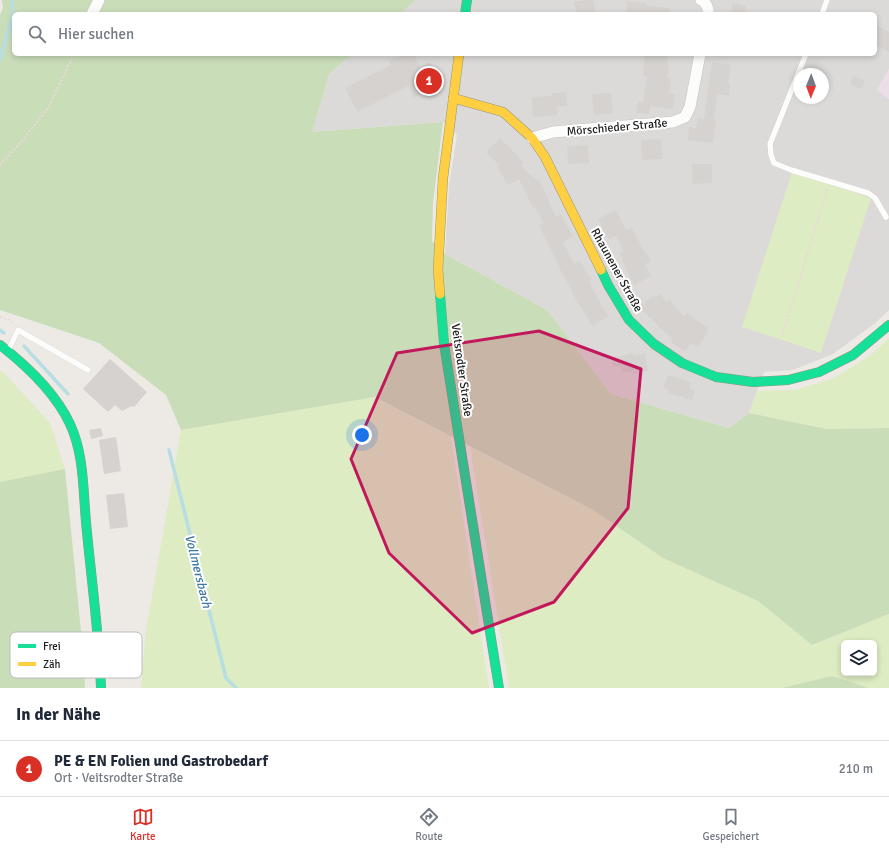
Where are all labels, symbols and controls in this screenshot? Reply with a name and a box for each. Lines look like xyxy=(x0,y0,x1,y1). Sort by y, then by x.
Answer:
search box xyxy=(12,12,877,56)
icon: search xyxy=(26,23,48,45)
text: Hier suchen xyxy=(58,25,134,43)
pin: 1 xyxy=(416,66,442,96)
north arrow xyxy=(793,68,829,104)
street label: Mörschieder Straße xyxy=(566,116,668,139)
street label: Rhaunener Straße xyxy=(587,226,646,315)
street label: Veitsrodter Straße xyxy=(448,323,475,418)
your location xyxy=(352,425,372,445)
water label: Vollmersbach xyxy=(181,533,215,610)
legend xyxy=(10,632,142,678)
text: Frei xyxy=(43,640,61,653)
map controls xyxy=(841,640,877,676)
button: layers xyxy=(841,640,877,676)
text: Zäh xyxy=(43,658,61,671)
text: In der Nähe xyxy=(16,704,101,725)
text: PE & EN Folien und Gastrobedarf xyxy=(54,752,268,770)
text: 1 xyxy=(25,761,33,777)
text: 210 m xyxy=(839,761,873,777)
text: Ort · Veitsrodter Straße xyxy=(54,770,183,786)
tab: Karte xyxy=(130,806,156,843)
tab: Route xyxy=(415,806,443,843)
tab: Gespeichert xyxy=(703,806,759,843)

